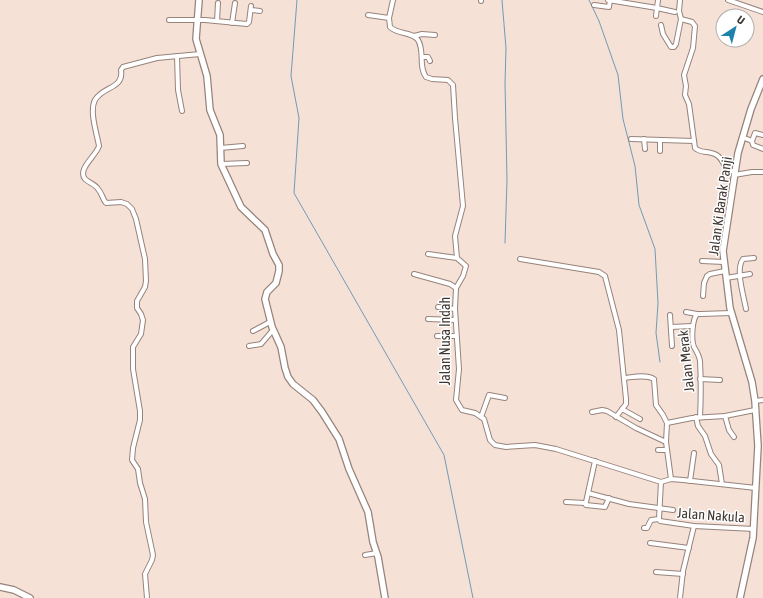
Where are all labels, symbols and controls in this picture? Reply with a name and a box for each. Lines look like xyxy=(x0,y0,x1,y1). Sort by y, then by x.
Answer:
north arrow xyxy=(715,8,755,48)
text: U xyxy=(735,13,747,27)
street label: Jalan Ki Barak Panji xyxy=(705,155,735,257)
street label: Jalan Nusa Indah xyxy=(437,297,453,385)
street label: Jalan Merak xyxy=(675,329,697,393)
street label: Jalan Nakula xyxy=(677,505,745,525)

